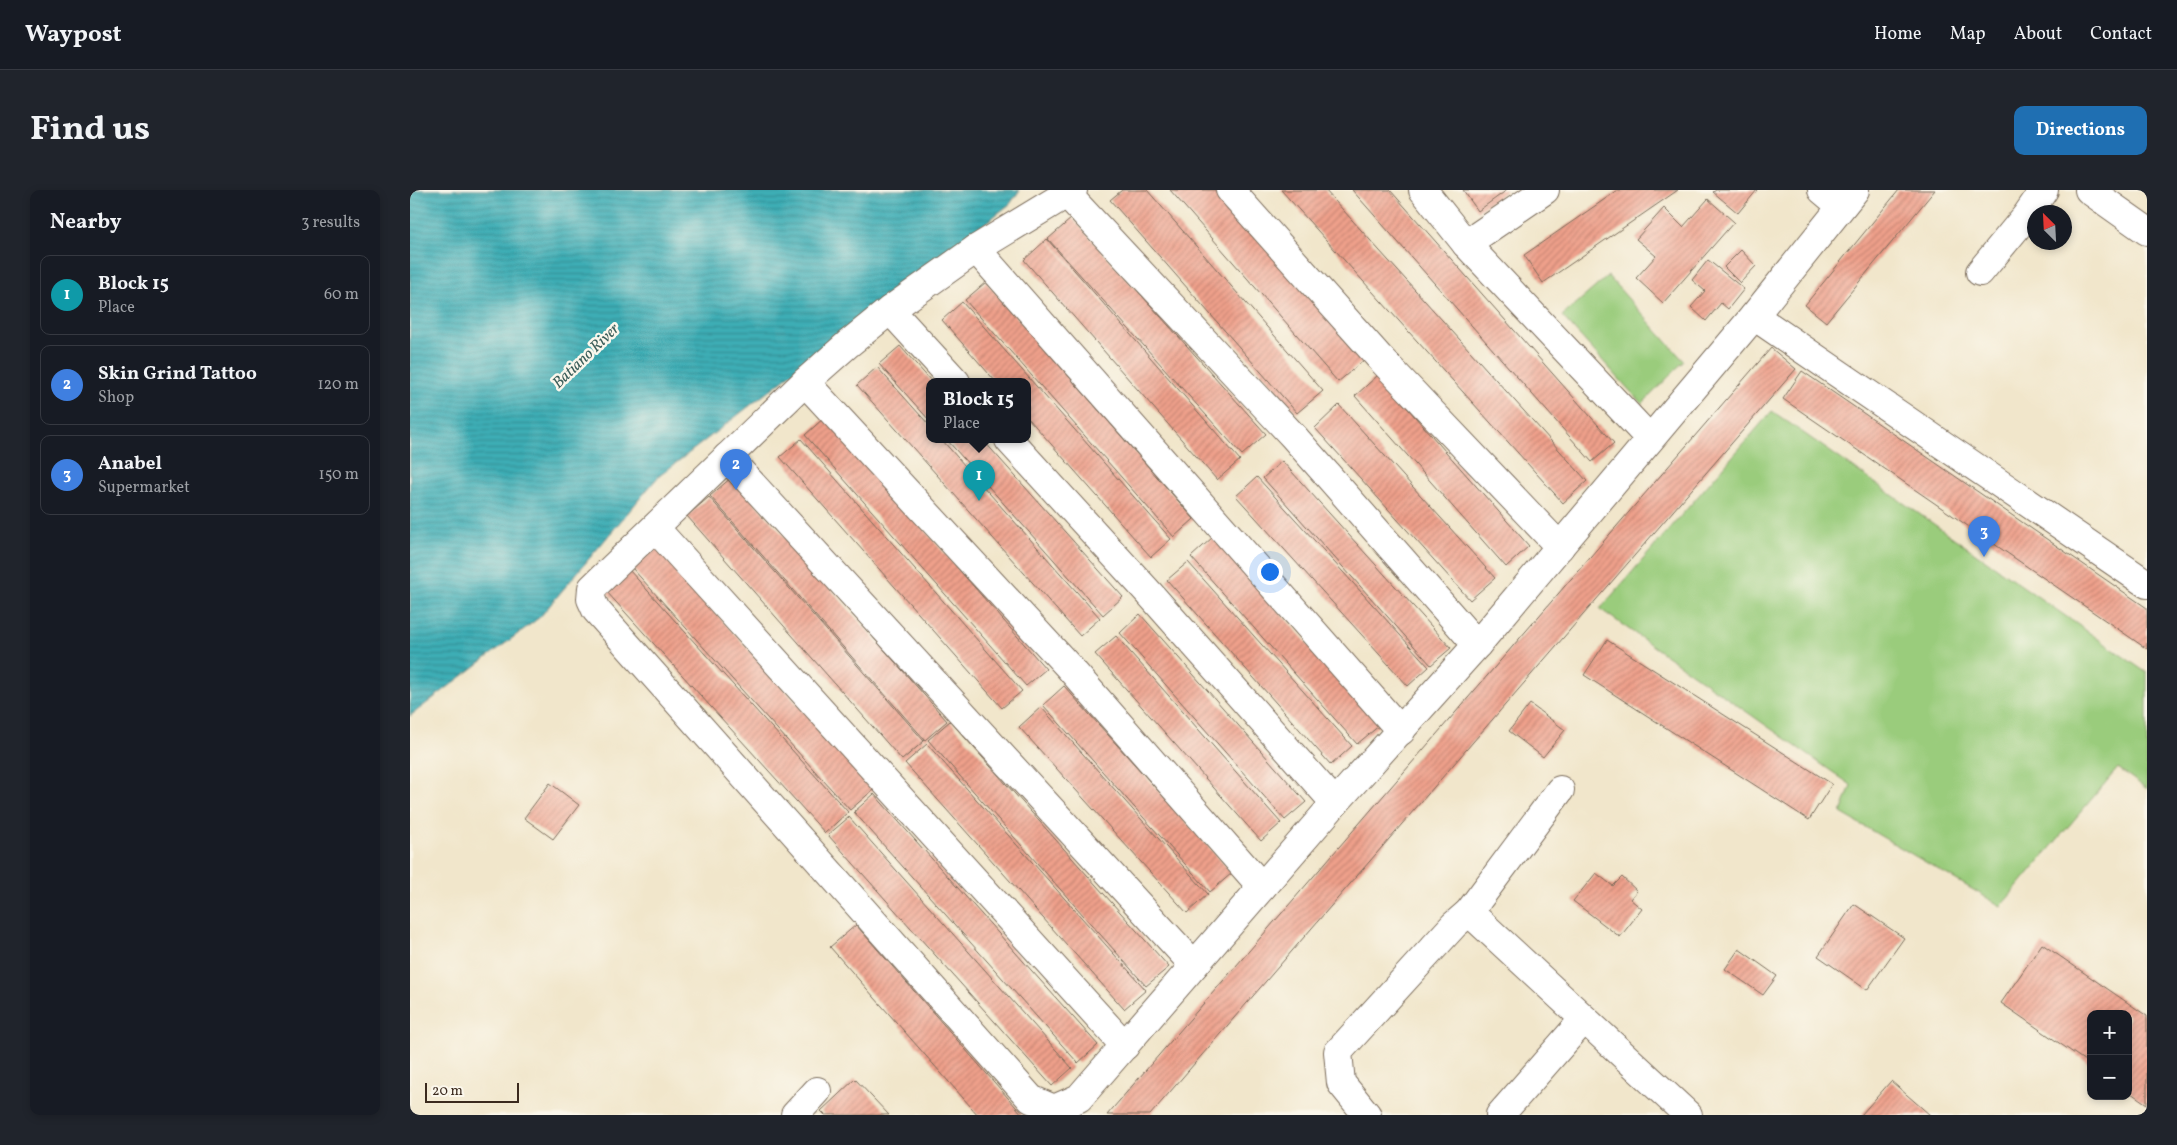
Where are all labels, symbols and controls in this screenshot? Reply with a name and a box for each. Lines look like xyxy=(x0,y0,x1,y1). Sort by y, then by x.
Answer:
text: Waypost xyxy=(25,18,122,52)
text: Home xyxy=(1874,22,1922,47)
text: Map xyxy=(1950,22,1986,47)
text: About xyxy=(2014,22,2062,47)
text: Contact xyxy=(2090,22,2152,47)
text: Find us xyxy=(30,106,150,154)
button: Directions xyxy=(2014,106,2147,155)
north arrow xyxy=(2027,205,2072,250)
text: Nearby xyxy=(50,208,121,237)
text: 3 results xyxy=(301,212,360,234)
text: Block 15 xyxy=(98,271,169,297)
text: 1 xyxy=(64,284,70,306)
text: 60 m xyxy=(324,284,359,306)
text: Place xyxy=(98,297,135,319)
water label: Batiano River xyxy=(548,318,625,394)
text: Skin Grind Tattoo xyxy=(98,361,257,387)
text: 2 xyxy=(63,374,71,396)
text: 120 m xyxy=(317,374,359,396)
popup xyxy=(926,378,1031,443)
text: Shop xyxy=(98,387,134,409)
text: Block 15 xyxy=(943,387,1014,413)
text: Place xyxy=(943,413,980,435)
pin: 2 xyxy=(720,449,752,490)
text: Anabel xyxy=(98,451,162,477)
pin: 1 xyxy=(963,460,995,501)
text: 3 xyxy=(63,464,71,486)
text: 150 m xyxy=(318,464,359,486)
text: Supermarket xyxy=(98,477,190,499)
pin: 3 xyxy=(1968,516,2000,557)
your location xyxy=(1257,559,1283,585)
map controls xyxy=(2087,1010,2132,1100)
button: + xyxy=(2087,1010,2132,1055)
button: − xyxy=(2087,1055,2132,1100)
scale bar xyxy=(425,1080,519,1103)
text: 20 m xyxy=(432,1082,463,1101)

